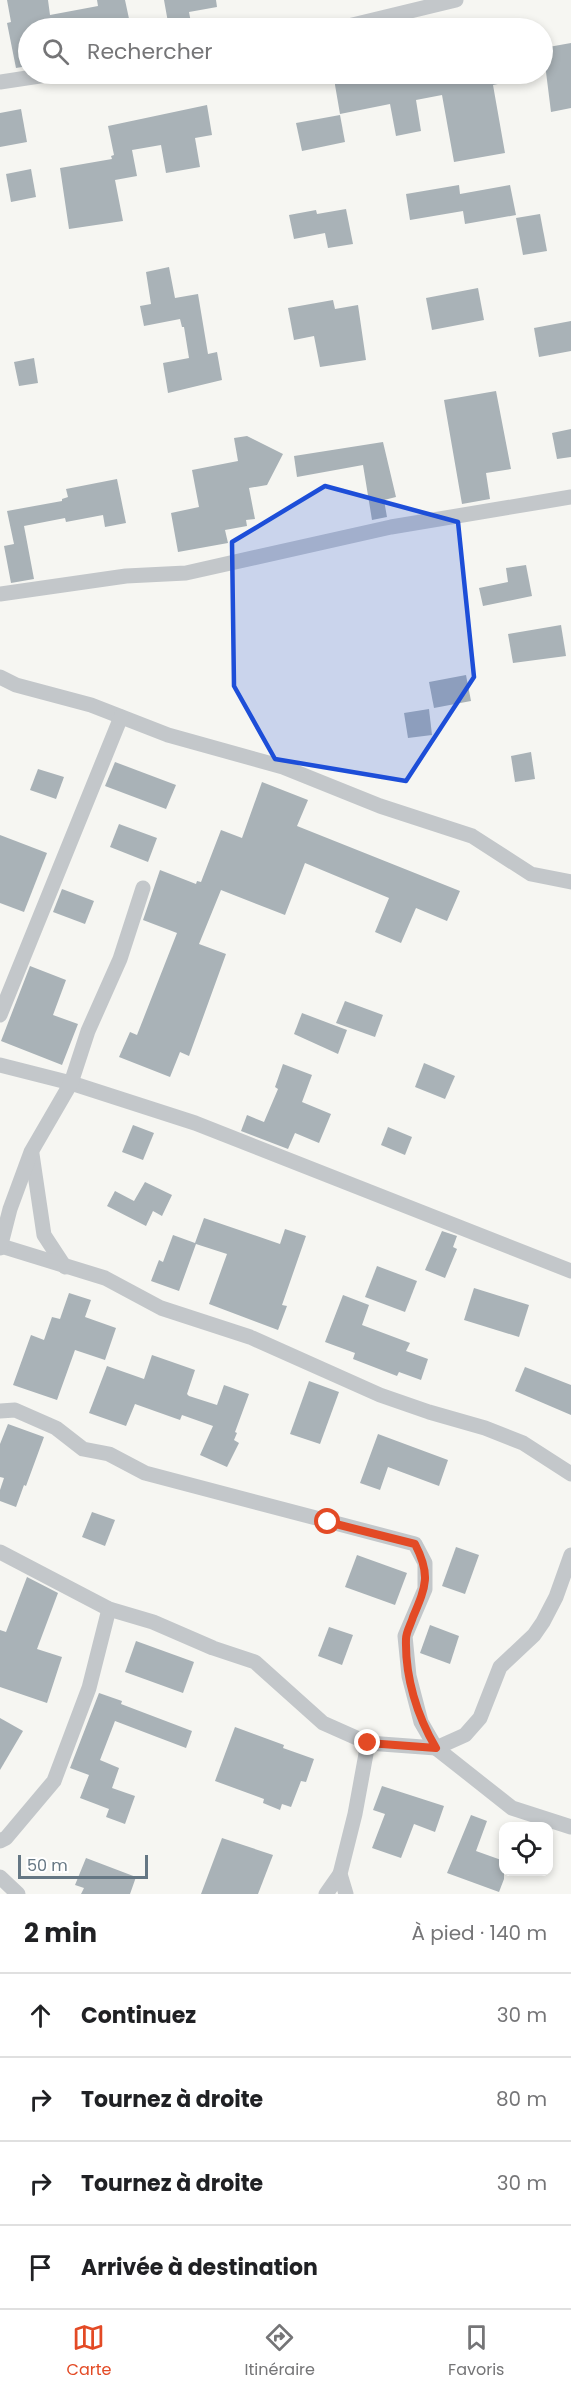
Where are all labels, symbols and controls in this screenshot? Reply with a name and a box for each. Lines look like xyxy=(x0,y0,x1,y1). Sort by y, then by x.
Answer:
search box xyxy=(18,18,553,84)
icon: search xyxy=(39,35,72,68)
text: Rechercher xyxy=(87,36,213,67)
route start xyxy=(314,1508,340,1534)
route end xyxy=(354,1729,380,1755)
map controls xyxy=(499,1822,553,1876)
button: locate xyxy=(499,1822,553,1876)
scale bar xyxy=(18,1852,148,1880)
text: 50 m xyxy=(27,1854,68,1877)
text: 2 min xyxy=(24,1915,97,1951)
text: À pied · 140 m xyxy=(411,1919,547,1947)
icon: ahead xyxy=(24,1999,57,2032)
text: Continuez xyxy=(81,2000,196,2031)
text: 30 m xyxy=(497,2001,547,2029)
icon: right xyxy=(24,2083,57,2116)
text: Tournez à droite xyxy=(81,2084,263,2115)
text: 80 m xyxy=(496,2085,547,2113)
icon: right xyxy=(24,2167,57,2200)
text: Tournez à droite xyxy=(81,2168,263,2199)
text: 30 m xyxy=(497,2169,547,2197)
icon: arrive xyxy=(24,2251,57,2284)
text: Arrivée à destination xyxy=(81,2252,318,2283)
tab: Carte xyxy=(67,2321,111,2382)
tab: Itinéraire xyxy=(245,2321,315,2382)
tab: Favoris xyxy=(448,2321,504,2382)

